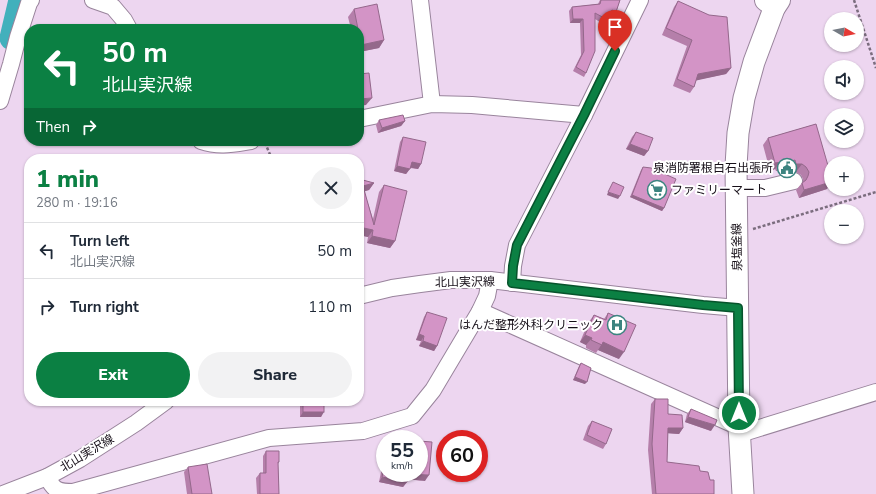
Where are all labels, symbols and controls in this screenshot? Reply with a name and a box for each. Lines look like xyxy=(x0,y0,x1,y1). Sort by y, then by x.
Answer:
pin xyxy=(598,10,632,51)
north arrow xyxy=(824,12,864,52)
map controls xyxy=(824,12,864,244)
icon: arrive xyxy=(604,16,626,38)
text: 50 m xyxy=(102,34,168,72)
icon: left xyxy=(36,40,88,92)
button: sound xyxy=(824,60,864,100)
text: 北山実沢線 xyxy=(102,73,192,97)
button: layers xyxy=(824,108,864,148)
icon: right xyxy=(78,116,100,138)
text: Then xyxy=(36,117,70,137)
button: + xyxy=(824,156,864,196)
public building icon: 泉消防署根白石出張所 xyxy=(776,157,798,179)
place label: 泉消防署根白石出張所 xyxy=(653,160,773,176)
text: 1 min xyxy=(36,163,99,195)
button: close xyxy=(310,167,352,209)
supermarket icon: ファミリーマート xyxy=(646,179,668,201)
place label: ファミリーマート xyxy=(671,182,767,198)
text: 280 m · 19:16 xyxy=(36,194,118,212)
button: − xyxy=(824,204,864,244)
street label: 泉塩釜線 xyxy=(729,223,745,271)
text: Turn left xyxy=(70,231,129,251)
icon: left xyxy=(36,240,58,262)
text: 50 m xyxy=(317,241,352,261)
text: 北山実沢線 xyxy=(70,253,135,271)
street label: 北山実沢線 xyxy=(435,273,495,291)
icon: right xyxy=(36,296,58,318)
text: Turn right xyxy=(70,297,139,317)
text: 110 m xyxy=(308,297,352,317)
hospital icon: はんだ整形外科クリニック xyxy=(606,314,628,336)
place label: はんだ整形外科クリニック xyxy=(459,317,603,333)
button: Exit xyxy=(36,352,190,398)
button: Share xyxy=(198,352,352,398)
position arrow xyxy=(718,392,760,434)
speed limit sign: 60 xyxy=(436,430,488,482)
street label: 北山実沢線 xyxy=(57,431,117,475)
text: 55 xyxy=(390,437,414,464)
text: km/h xyxy=(391,459,413,473)

